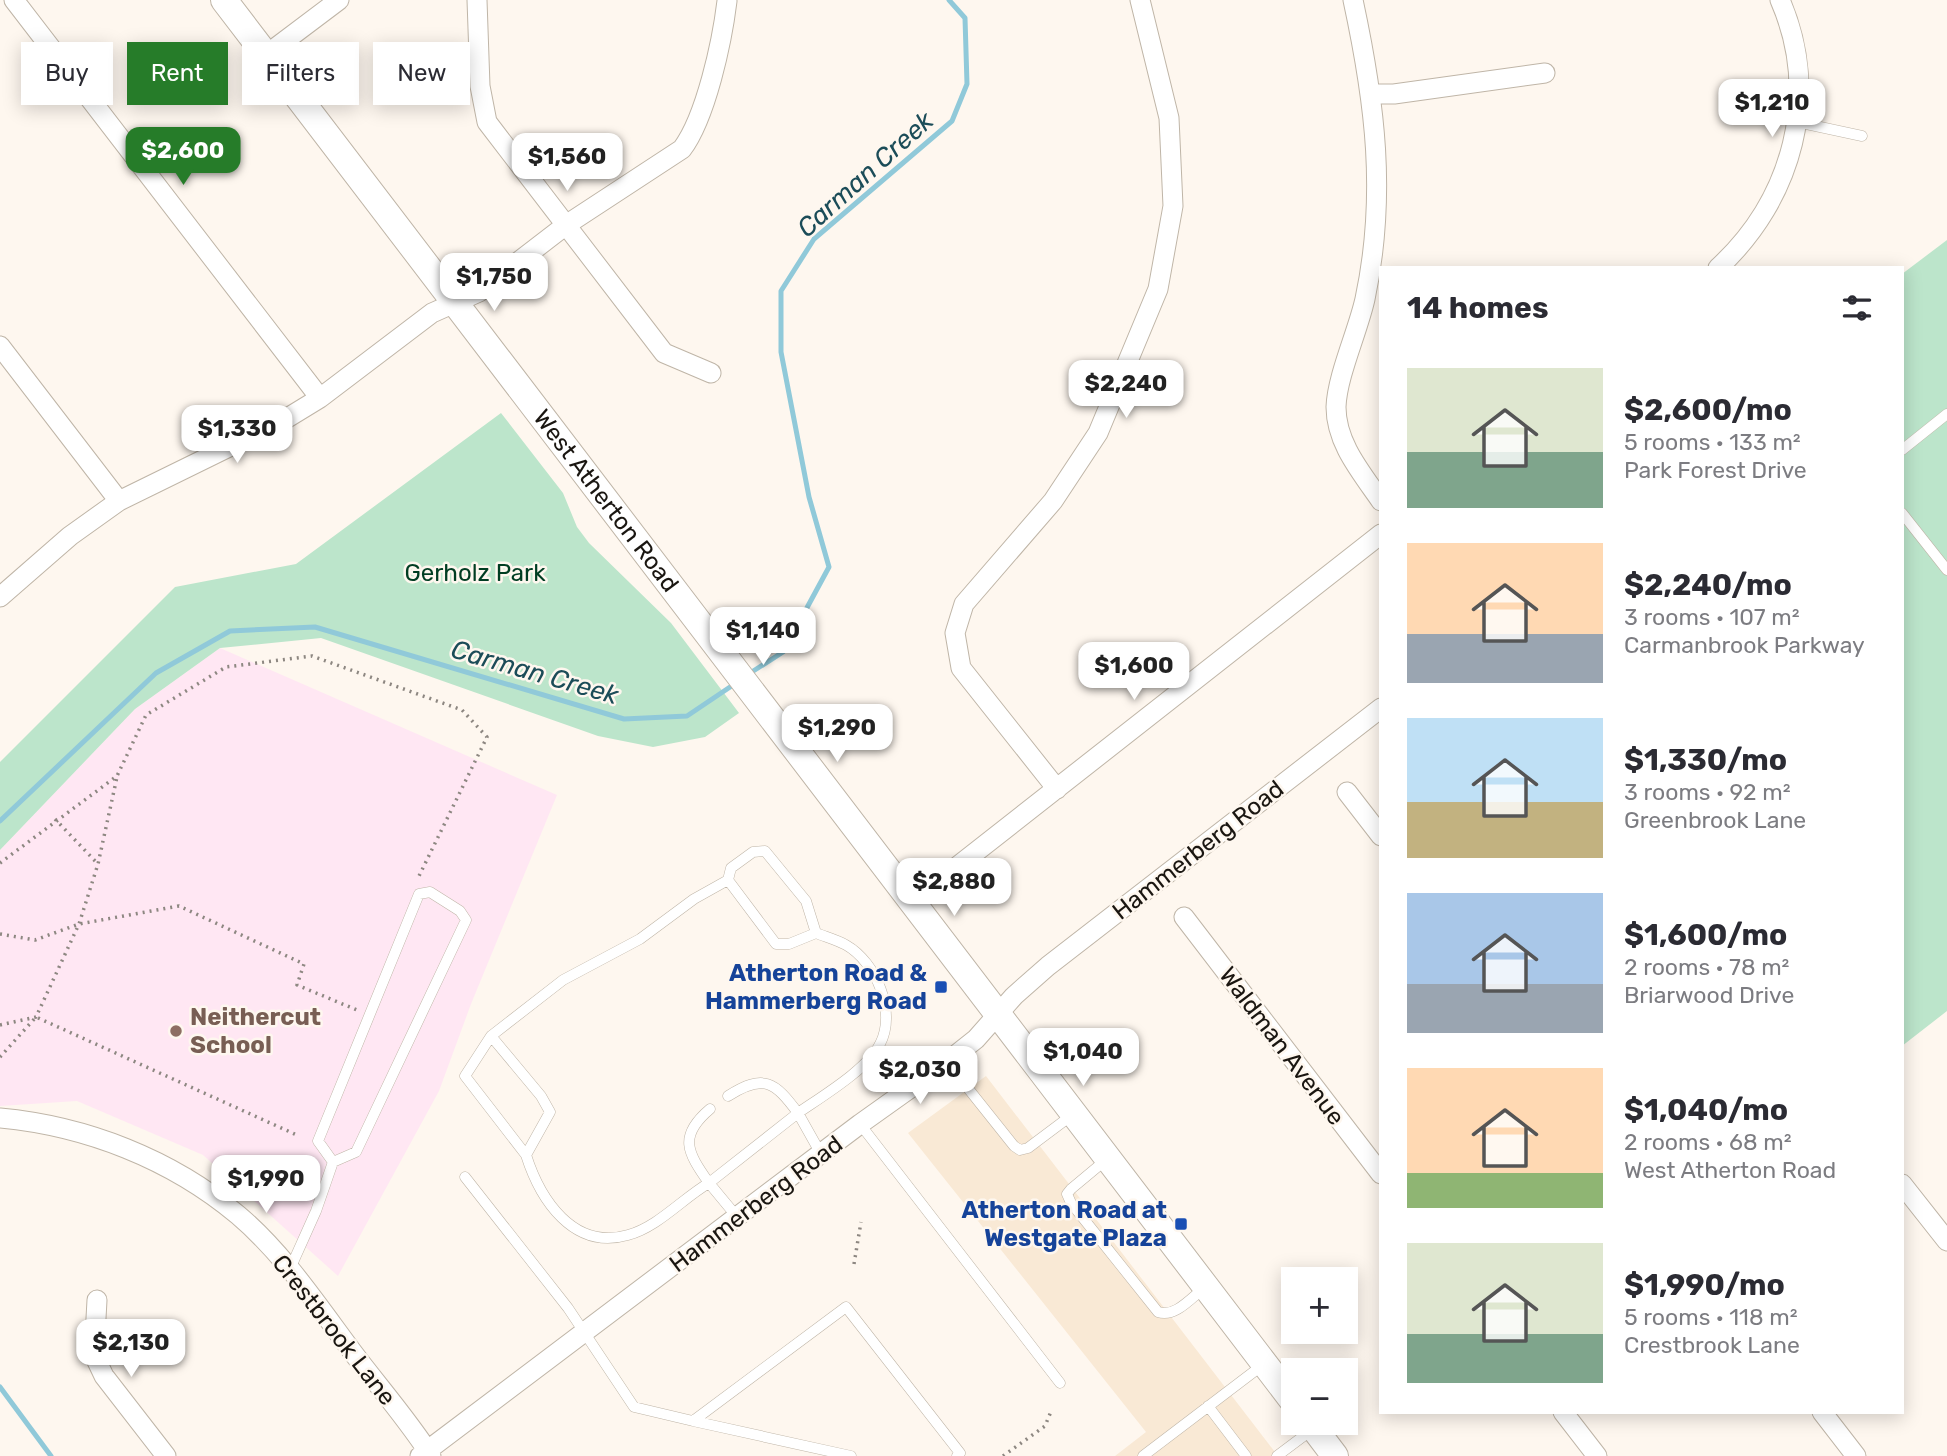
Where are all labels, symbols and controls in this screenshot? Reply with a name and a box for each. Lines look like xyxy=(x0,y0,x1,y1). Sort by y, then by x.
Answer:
chip: Buy xyxy=(21,42,113,105)
chip: Rent xyxy=(127,42,228,105)
chip: Filters xyxy=(242,42,359,105)
chip: New xyxy=(373,42,470,105)
pin: $1,210 xyxy=(1715,80,1829,139)
text: $1,210 xyxy=(1734,88,1810,116)
water label: Carman Creek xyxy=(791,105,940,244)
pin: $2,600 xyxy=(126,128,240,187)
pin: $1,560 xyxy=(510,134,624,193)
text: $2,600 xyxy=(142,136,224,164)
text: $1,560 xyxy=(528,142,606,170)
pin: $1,750 xyxy=(437,254,551,313)
text: $1,750 xyxy=(456,262,532,290)
icon: filters xyxy=(1838,289,1876,327)
text: 14 homes xyxy=(1407,290,1549,326)
pin: $2,240 xyxy=(1069,360,1183,420)
text: $2,240 xyxy=(1085,369,1167,397)
text: $2,600/mo xyxy=(1624,392,1792,428)
icon: home xyxy=(1463,396,1547,480)
street label: West Atherton Road xyxy=(528,404,685,597)
pin: $1,330 xyxy=(180,406,294,465)
text: $1,330 xyxy=(197,414,277,442)
text: 5 rooms · 133 m² xyxy=(1624,428,1801,456)
text: Park Forest Drive xyxy=(1624,456,1807,484)
park label: Gerholz Park xyxy=(404,559,546,587)
text: $2,240/mo xyxy=(1624,567,1792,603)
icon: home xyxy=(1463,571,1547,655)
text: 3 rooms · 107 m² xyxy=(1624,603,1800,631)
pin: $1,140 xyxy=(706,608,820,667)
text: $1,140 xyxy=(726,616,800,644)
text: Carmanbrook Parkway xyxy=(1624,631,1865,659)
water label: Carman Creek xyxy=(448,634,623,711)
pin: $1,600 xyxy=(1077,642,1191,702)
text: $1,600 xyxy=(1094,651,1174,679)
pin: $1,290 xyxy=(780,704,894,764)
text: $1,290 xyxy=(798,713,876,741)
text: $1,330/mo xyxy=(1624,742,1787,778)
icon: home xyxy=(1463,746,1547,830)
street label: Hammerberg Road xyxy=(1107,775,1289,925)
text: 3 rooms · 92 m² xyxy=(1624,778,1790,806)
text: Greenbrook Lane xyxy=(1624,806,1806,834)
pin: $2,880 xyxy=(897,858,1011,918)
text: $2,880 xyxy=(912,867,996,895)
text: $1,600/mo xyxy=(1624,917,1787,953)
icon: home xyxy=(1463,921,1547,1005)
text: 2 rooms · 78 m² xyxy=(1624,953,1789,981)
place label: Atherton Road & Hammerberg Road xyxy=(705,959,927,1015)
street label: Waldman Avenue xyxy=(1213,962,1351,1130)
marker: Atherton Road & Hammerberg Road xyxy=(933,979,949,995)
text: Briarwood Drive xyxy=(1624,981,1794,1009)
place label: Neithercut School xyxy=(190,1003,321,1059)
marker: Neithercut School xyxy=(168,1023,184,1039)
pin: $1,040 xyxy=(1026,1028,1140,1088)
text: $1,040 xyxy=(1043,1037,1123,1065)
pin: $2,030 xyxy=(863,1046,977,1106)
text: $2,030 xyxy=(879,1055,961,1083)
text: $1,040/mo xyxy=(1624,1092,1788,1128)
icon: home xyxy=(1463,1096,1547,1180)
text: 2 rooms · 68 m² xyxy=(1624,1128,1792,1156)
street label: Hammerberg Road xyxy=(664,1130,848,1278)
pin: $1,990 xyxy=(209,1156,323,1215)
text: West Atherton Road xyxy=(1624,1156,1836,1184)
text: $1,990 xyxy=(227,1164,305,1192)
place label: Atherton Road at Westgate Plaza xyxy=(961,1196,1167,1252)
marker: Atherton Road at Westgate Plaza xyxy=(1173,1216,1189,1232)
street label: Crestbrook Lane xyxy=(267,1249,401,1411)
map controls xyxy=(1281,1267,1358,1435)
button: + xyxy=(1281,1267,1358,1344)
text: $1,990/mo xyxy=(1624,1267,1785,1303)
icon: home xyxy=(1463,1271,1547,1355)
text: 5 rooms · 118 m² xyxy=(1624,1303,1798,1331)
pin: $2,130 xyxy=(74,1320,188,1379)
text: $2,130 xyxy=(92,1328,170,1356)
text: Crestbrook Lane xyxy=(1624,1331,1800,1359)
button: − xyxy=(1281,1358,1358,1435)

